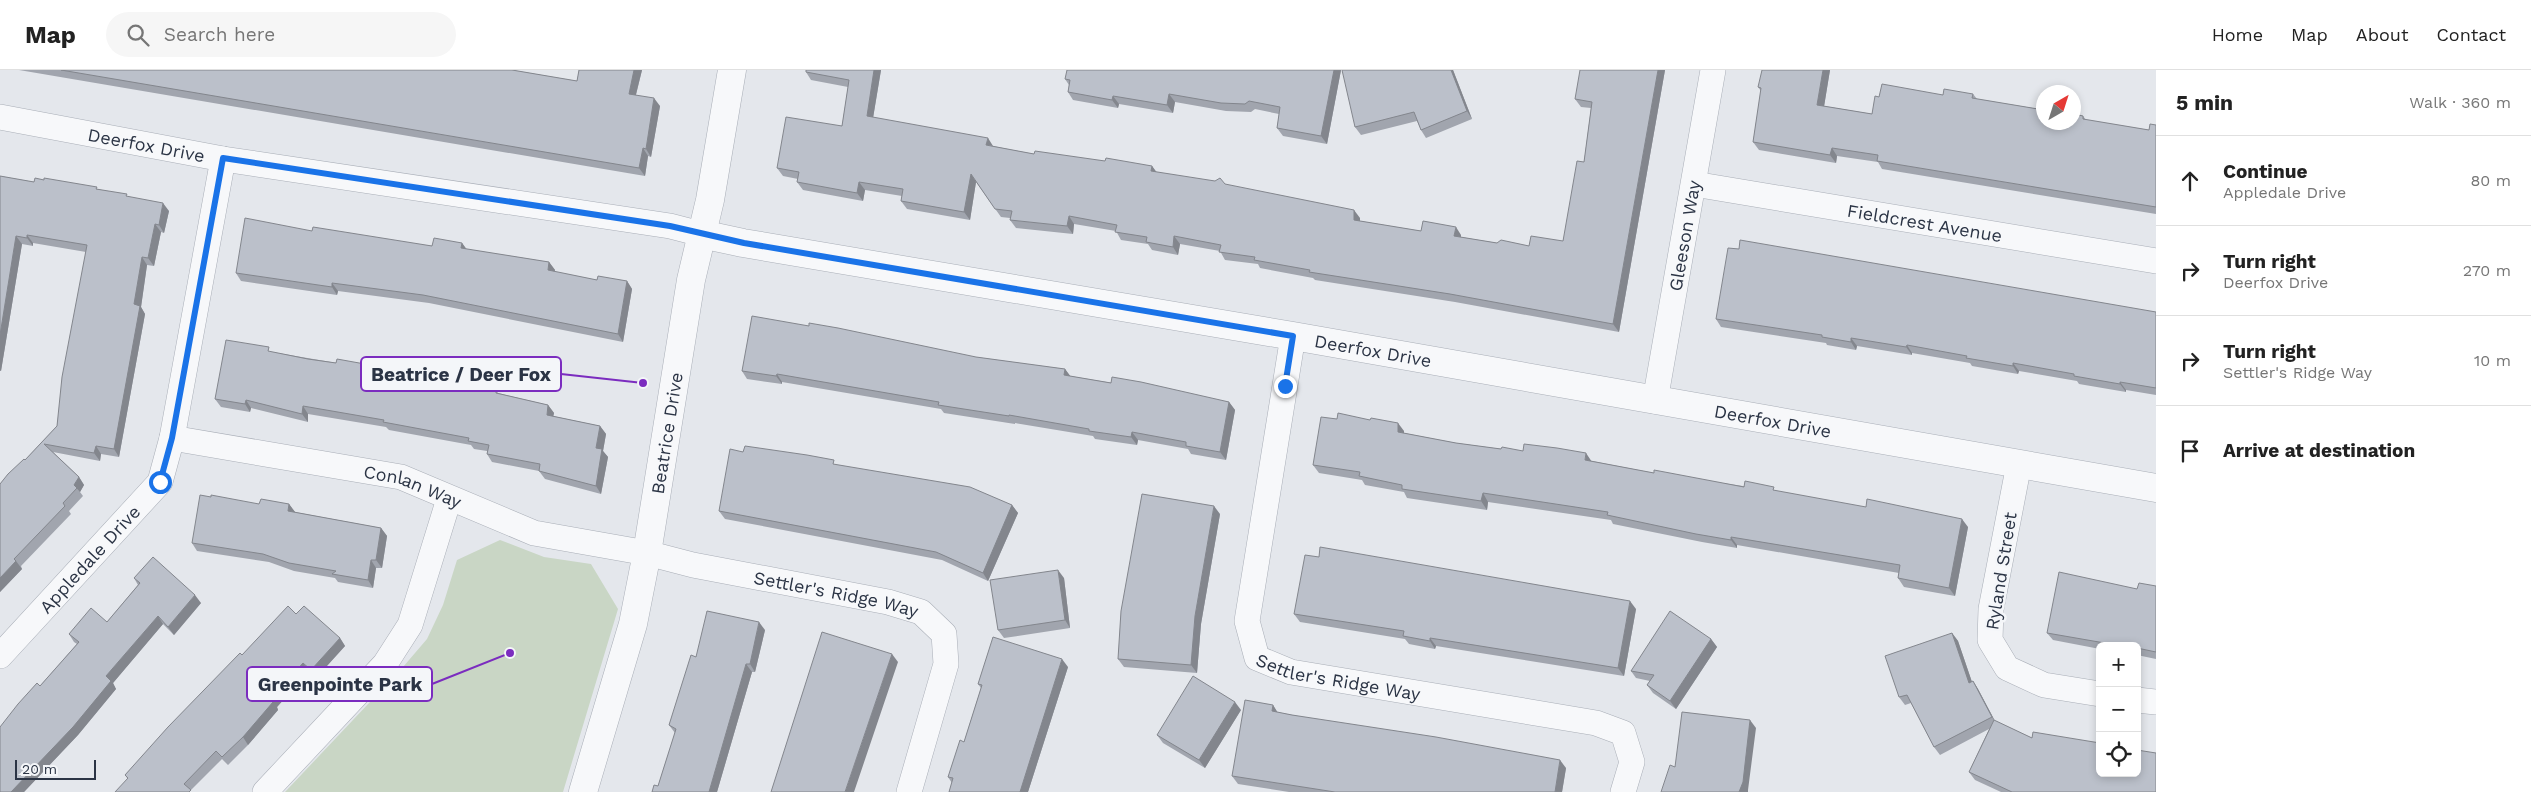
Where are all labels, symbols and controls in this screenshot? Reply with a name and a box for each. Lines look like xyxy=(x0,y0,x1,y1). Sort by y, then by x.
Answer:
search box xyxy=(106,12,456,57)
text: Map xyxy=(25,21,76,49)
icon: search xyxy=(124,21,152,49)
text: Search here xyxy=(164,23,275,46)
text: Home xyxy=(2212,24,2263,45)
text: Map xyxy=(2291,24,2328,45)
text: About xyxy=(2356,24,2408,45)
text: Contact xyxy=(2436,24,2506,45)
north arrow xyxy=(2036,85,2081,130)
text: 5 min xyxy=(2176,90,2233,115)
text: Walk · 360 m xyxy=(2409,93,2511,112)
street label: Deerfox Drive xyxy=(86,123,207,166)
text: Continue xyxy=(2223,160,2307,183)
icon: ahead xyxy=(2176,167,2204,195)
text: 80 m xyxy=(2470,171,2511,190)
street label: Gleeson Way xyxy=(1664,178,1704,293)
text: Appledale Drive xyxy=(2223,183,2346,202)
street label: Fieldcrest Avenue xyxy=(1846,199,2004,246)
text: Turn right xyxy=(2223,250,2316,273)
icon: right xyxy=(2176,257,2204,285)
text: 270 m xyxy=(2463,261,2511,280)
text: Deerfox Drive xyxy=(2223,273,2328,292)
street label: Deerfox Drive xyxy=(1313,329,1433,371)
text: Turn right xyxy=(2223,340,2316,363)
icon: right xyxy=(2176,347,2204,375)
text: 10 m xyxy=(2474,351,2511,370)
callout: Beatrice / Deer Fox xyxy=(361,357,561,391)
text: Beatrice / Deer Fox xyxy=(371,363,552,386)
text: Settler's Ridge Way xyxy=(2223,363,2372,382)
street label: Beatrice Drive xyxy=(646,371,686,496)
route end xyxy=(1274,375,1297,398)
street label: Deerfox Drive xyxy=(1713,400,1833,441)
icon: arrive xyxy=(2176,437,2204,465)
text: Arrive at destination xyxy=(2223,439,2415,462)
street label: Conlan Way xyxy=(362,460,466,512)
route start xyxy=(149,471,172,494)
street label: Appledale Drive xyxy=(35,501,144,617)
street label: Ryland Street xyxy=(1981,510,2021,631)
street label: Settler's Ridge Way xyxy=(752,566,922,621)
map controls xyxy=(2096,642,2141,777)
button: + xyxy=(2096,642,2141,687)
street label: Settler's Ridge Way xyxy=(1253,648,1423,704)
callout: Greenpointe Park xyxy=(247,667,432,701)
text: Greenpointe Park xyxy=(258,673,422,696)
button: − xyxy=(2096,687,2141,732)
button: locate xyxy=(2096,732,2141,777)
scale bar xyxy=(15,757,96,780)
text: 20 m xyxy=(22,761,57,777)

